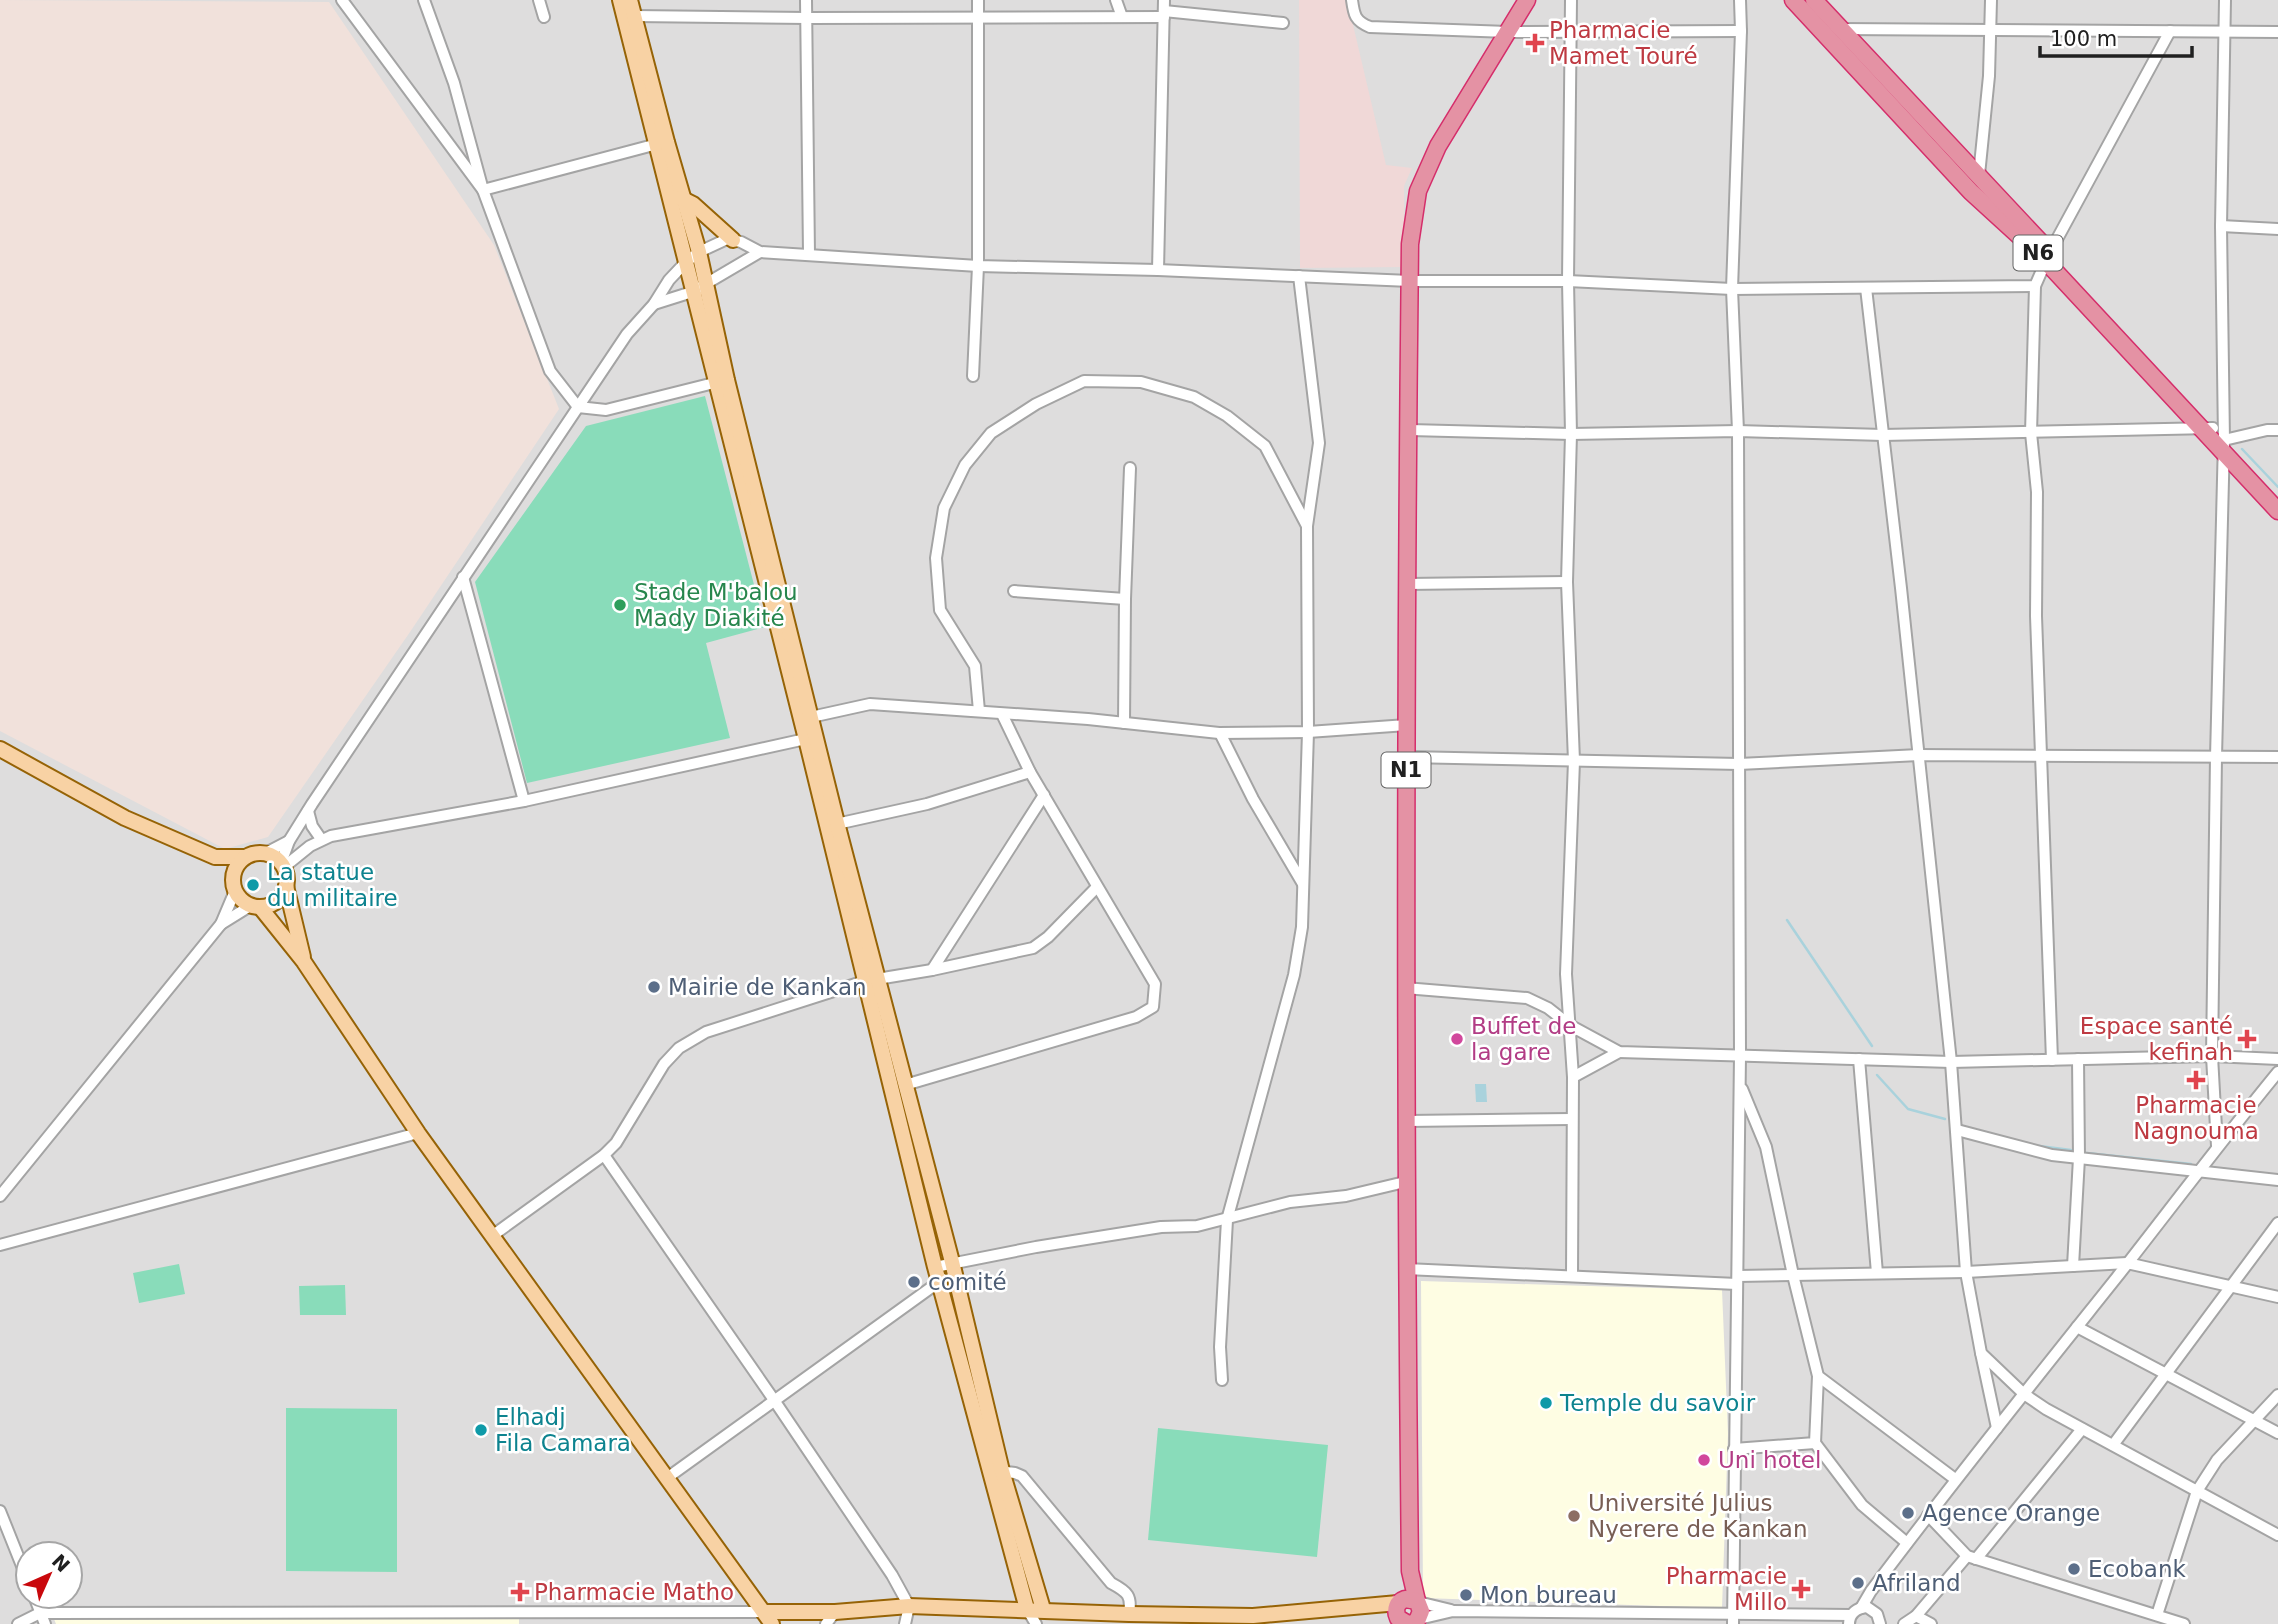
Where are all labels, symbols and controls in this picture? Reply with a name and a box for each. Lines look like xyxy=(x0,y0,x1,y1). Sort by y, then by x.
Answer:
scale bar xyxy=(2040,14,2192,58)
place label: Pharmacie Mamet Touré xyxy=(1549,17,1698,69)
text: 100 m xyxy=(2050,27,2117,51)
marker: Pharmacie Mamet Touré xyxy=(1527,35,1543,51)
road number: N6 xyxy=(2014,236,2062,270)
place label: Stade M'balou Mady Diakité xyxy=(634,579,798,631)
marker: Stade M'balou Mady Diakité xyxy=(612,597,628,613)
road number: N1 xyxy=(1382,752,1430,788)
place label: La statue du militaire xyxy=(267,859,398,911)
marker: La statue du militaire xyxy=(245,877,261,893)
place label: Mairie de Kankan xyxy=(668,974,867,1000)
marker: Mairie de Kankan xyxy=(646,979,662,995)
place label: Buffet de la gare xyxy=(1471,1013,1576,1065)
place label: Espace santé kefinah xyxy=(2080,1013,2233,1065)
marker: Buffet de la gare xyxy=(1449,1031,1465,1047)
marker: Espace santé kefinah xyxy=(2239,1031,2255,1047)
marker: Pharmacie Nagnouma xyxy=(2188,1072,2204,1088)
place label: Pharmacie Nagnouma xyxy=(2133,1092,2259,1144)
place label: comité xyxy=(928,1269,1007,1295)
marker: comité xyxy=(906,1274,922,1290)
place label: Temple du savoir xyxy=(1559,1390,1756,1416)
marker: Temple du savoir xyxy=(1538,1395,1554,1411)
place label: Elhadj Fila Camara xyxy=(495,1404,631,1456)
marker: Elhadj Fila Camara xyxy=(473,1422,489,1438)
place label: Uni hotel xyxy=(1718,1447,1821,1473)
marker: Uni hotel xyxy=(1696,1452,1712,1468)
place label: Université Julius Nyerere de Kankan xyxy=(1588,1490,1807,1542)
place label: Agence Orange xyxy=(1922,1500,2100,1526)
marker: Agence Orange xyxy=(1900,1505,1916,1521)
marker: Université Julius Nyerere de Kankan xyxy=(1566,1508,1582,1524)
north arrow xyxy=(14,1540,84,1610)
text: N xyxy=(48,1550,74,1576)
place label: Ecobank xyxy=(2088,1556,2187,1582)
marker: Ecobank xyxy=(2066,1561,2082,1577)
place label: Pharmacie Millo xyxy=(1666,1563,1787,1615)
place label: Afriland xyxy=(1872,1570,1961,1596)
marker: Afriland xyxy=(1850,1575,1866,1591)
place label: Pharmacie Matho xyxy=(534,1579,734,1605)
marker: Pharmacie Millo xyxy=(1793,1581,1809,1597)
place label: Mon bureau xyxy=(1480,1582,1617,1608)
marker: Pharmacie Matho xyxy=(512,1584,528,1600)
marker: Mon bureau xyxy=(1458,1587,1474,1603)

